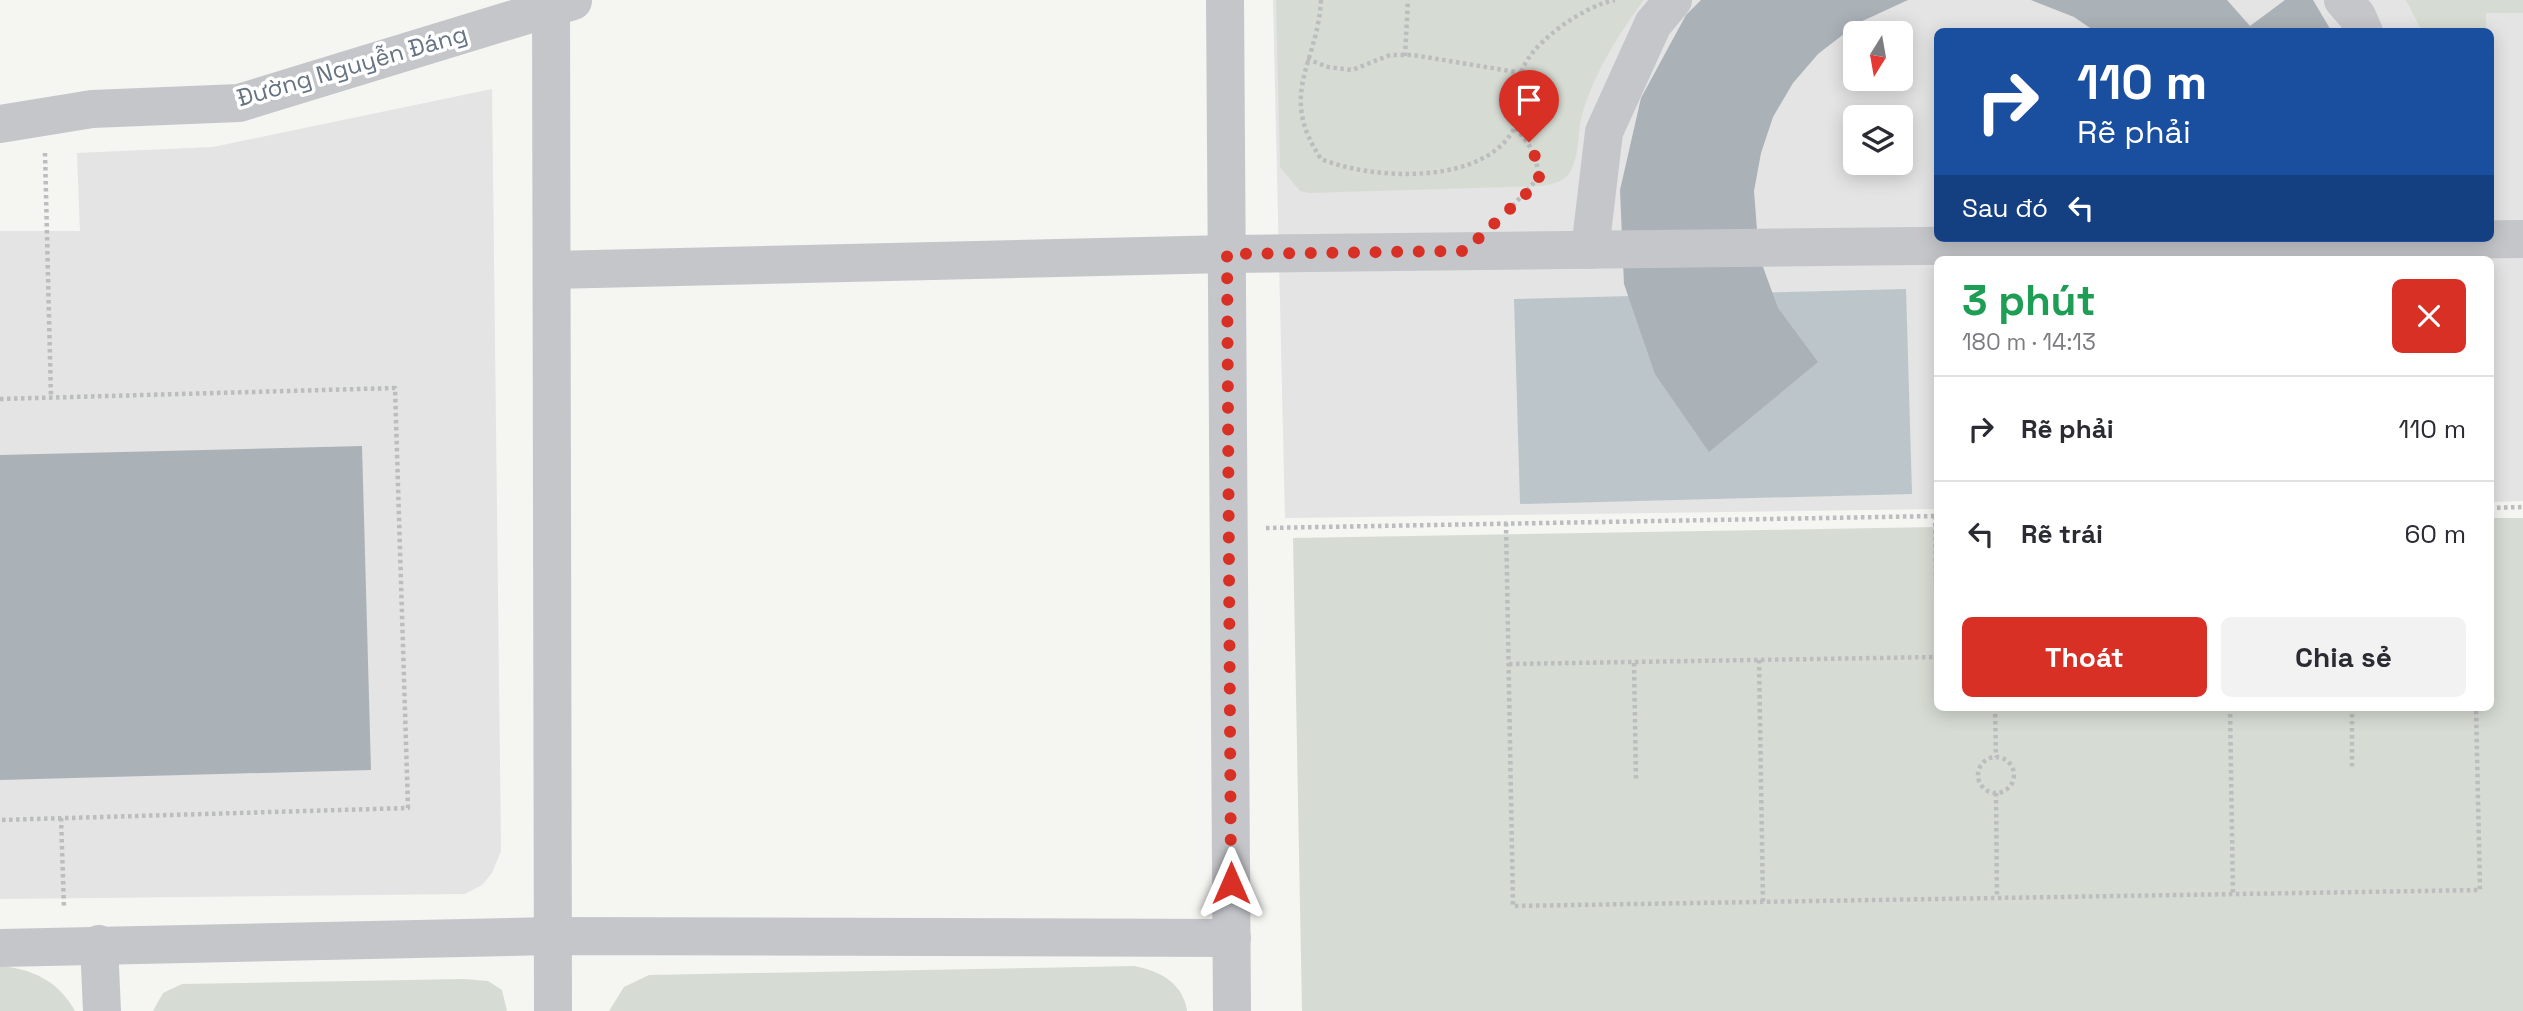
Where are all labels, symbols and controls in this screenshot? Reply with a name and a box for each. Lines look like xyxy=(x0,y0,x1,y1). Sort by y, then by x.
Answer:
street label: Đường Nguyễn Đáng xyxy=(233,18,471,113)
north arrow xyxy=(1843,21,1913,91)
map controls xyxy=(1843,21,1913,175)
text: 110 m xyxy=(2077,51,2207,113)
icon: right xyxy=(1962,56,2053,147)
pin xyxy=(1499,70,1559,142)
icon: arrive xyxy=(1510,81,1548,119)
button: layers xyxy=(1843,105,1913,175)
text: Rẽ phải xyxy=(2077,112,2191,152)
icon: left xyxy=(2062,189,2100,227)
text: Sau đó xyxy=(1962,191,2048,225)
text: 3 phút xyxy=(1962,274,2096,327)
button: close xyxy=(2392,279,2466,353)
text: 180 m · 14:13 xyxy=(1962,327,2096,357)
icon: right xyxy=(1962,410,2000,448)
text: Rẽ phải xyxy=(2021,412,2114,446)
text: 110 m xyxy=(2399,412,2466,446)
icon: left xyxy=(1962,515,2000,553)
text: Rẽ trái xyxy=(2021,517,2103,551)
text: 60 m xyxy=(2404,517,2466,551)
button: Thoát xyxy=(1962,617,2207,697)
button: Chia sẻ xyxy=(2221,617,2466,697)
position arrow xyxy=(1194,846,1268,920)

